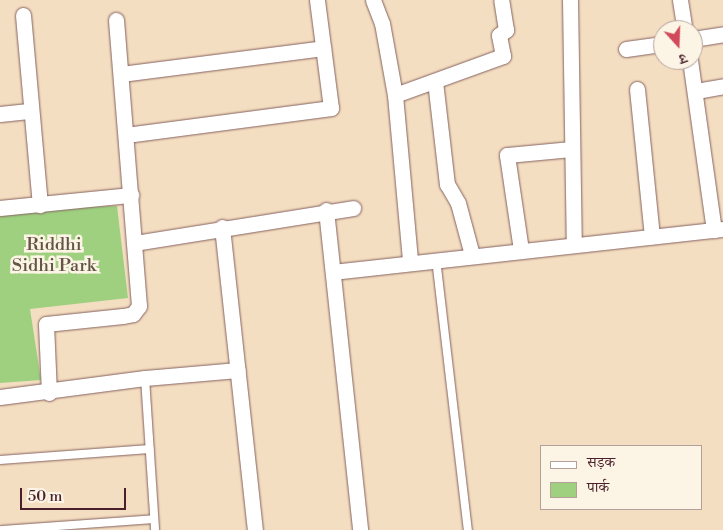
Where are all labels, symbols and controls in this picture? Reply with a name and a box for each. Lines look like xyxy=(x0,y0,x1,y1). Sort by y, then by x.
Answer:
north arrow xyxy=(653,20,703,70)
text: उ xyxy=(676,48,689,68)
park label: Riddhi Sidhi Park xyxy=(12,235,96,278)
legend xyxy=(540,445,703,510)
text: सड़क xyxy=(587,453,615,472)
scale bar xyxy=(22,478,129,510)
text: पार्क xyxy=(587,478,609,497)
text: 50 m xyxy=(28,487,62,506)

